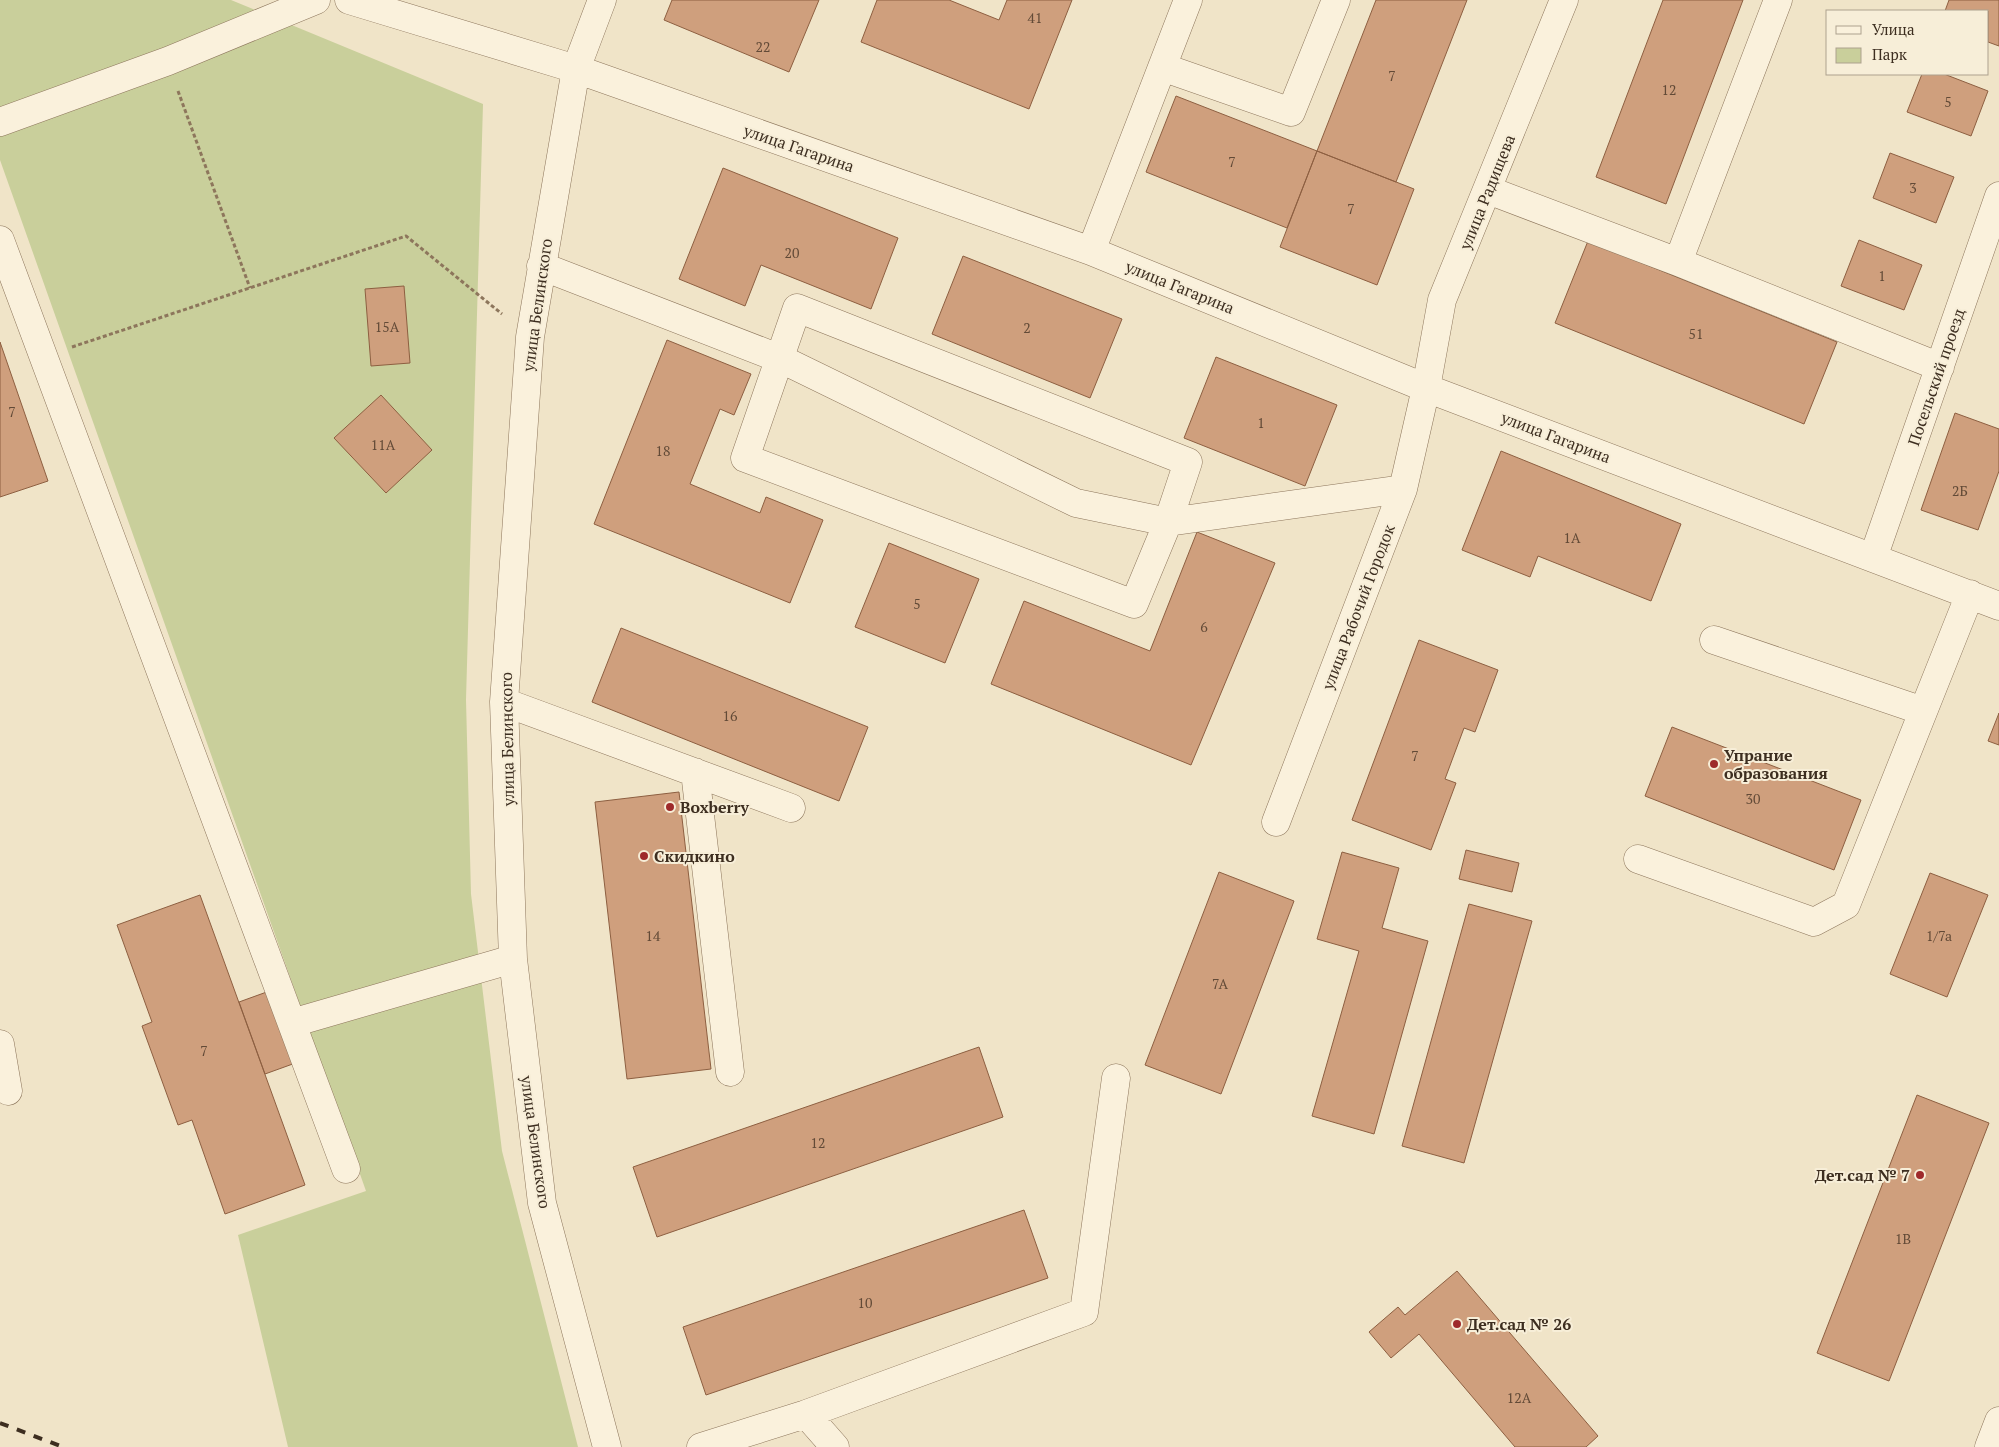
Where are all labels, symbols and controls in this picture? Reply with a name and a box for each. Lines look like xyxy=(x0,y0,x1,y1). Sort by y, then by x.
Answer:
house number: 41 xyxy=(1028,8,1042,27)
legend xyxy=(1826,10,1989,75)
text: Улица xyxy=(1872,19,1915,39)
house number: 22 xyxy=(756,37,770,56)
text: Парк xyxy=(1872,44,1908,64)
house number: 7 xyxy=(1388,66,1396,85)
house number: 12 xyxy=(1662,80,1676,99)
house number: 5 xyxy=(1944,92,1952,111)
street label: улица Гагарина xyxy=(740,118,857,177)
street label: улица Радищева xyxy=(1453,131,1520,254)
house number: 7 xyxy=(1228,152,1236,171)
house number: 3 xyxy=(1909,178,1917,197)
house number: 7 xyxy=(1347,199,1355,218)
street label: улица Белинского xyxy=(517,237,557,374)
house number: 20 xyxy=(785,243,799,262)
street label: улица Гагарина xyxy=(1121,255,1238,319)
house number: 1 xyxy=(1878,266,1886,285)
street label: Посельский проезд xyxy=(1902,305,1970,449)
house number: 15А xyxy=(375,317,400,336)
house number: 2 xyxy=(1023,318,1031,337)
house number: 51 xyxy=(1689,324,1703,343)
house number: 7 xyxy=(8,402,16,421)
street label: улица Гагарина xyxy=(1497,406,1614,468)
house number: 1 xyxy=(1257,413,1265,432)
house number: 11А xyxy=(371,435,396,454)
house number: 18 xyxy=(656,441,670,460)
house number: 2Б xyxy=(1952,481,1968,500)
street label: улица Рабочий Городок xyxy=(1316,521,1400,694)
house number: 1А xyxy=(1563,528,1581,547)
house number: 5 xyxy=(913,594,921,613)
house number: 6 xyxy=(1200,617,1208,636)
street label: улица Белинского xyxy=(495,672,519,807)
house number: 16 xyxy=(723,706,738,725)
place label: Упрание образования xyxy=(1724,744,1828,784)
house number: 7 xyxy=(1411,746,1419,765)
marker: Упрание образования xyxy=(1708,758,1720,770)
house number: 30 xyxy=(1746,789,1760,808)
place label: Boxberry xyxy=(680,796,750,818)
marker: Boxberry xyxy=(664,801,676,813)
place label: Скидкино xyxy=(654,845,735,867)
marker: Скидкино xyxy=(638,850,650,862)
house number: 14 xyxy=(646,926,661,945)
house number: 1/7а xyxy=(1926,926,1952,945)
house number: 7А xyxy=(1212,974,1228,993)
house number: 7 xyxy=(200,1041,208,1060)
street label: улица Белинского xyxy=(516,1073,556,1210)
house number: 12 xyxy=(811,1133,825,1152)
place label: Дет.сад № 7 xyxy=(1815,1164,1910,1186)
marker: Дет.сад № 7 xyxy=(1914,1169,1926,1181)
house number: 1В xyxy=(1895,1229,1911,1248)
house number: 10 xyxy=(858,1293,872,1312)
place label: Дет.сад № 26 xyxy=(1467,1313,1571,1335)
marker: Дет.сад № 26 xyxy=(1451,1318,1463,1330)
house number: 12А xyxy=(1507,1388,1532,1407)

